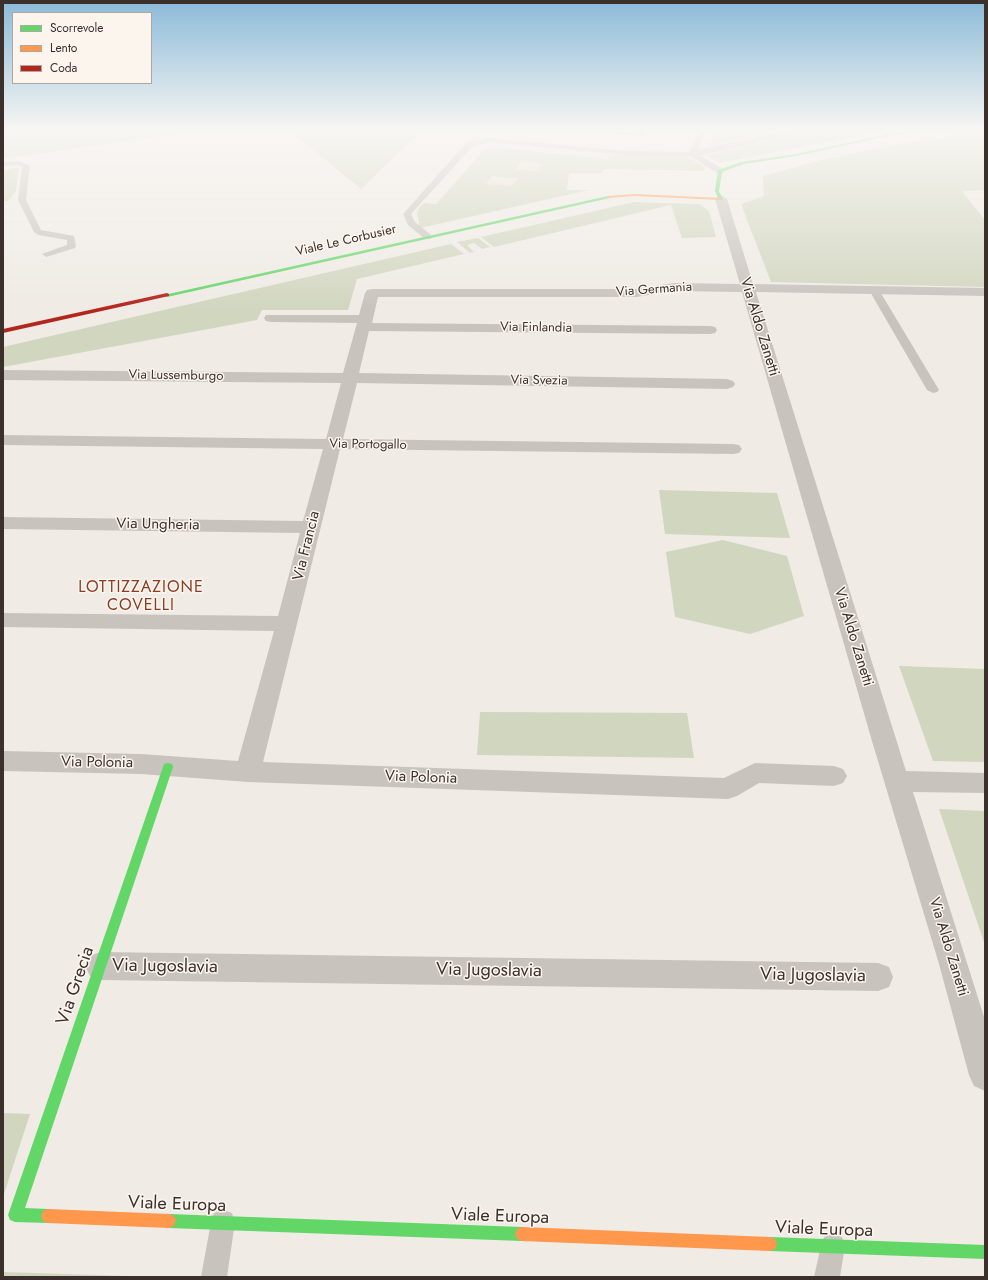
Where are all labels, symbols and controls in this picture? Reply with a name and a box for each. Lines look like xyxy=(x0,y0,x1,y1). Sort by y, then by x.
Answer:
legend xyxy=(12,12,152,84)
text: Scorrevole xyxy=(50,19,104,37)
text: Lento xyxy=(50,39,77,57)
text: Coda xyxy=(50,59,77,77)
street label: Viale Le Corbusier xyxy=(294,222,398,260)
street label: Via Aldo Zanetti xyxy=(735,276,783,378)
street label: Via Germania xyxy=(615,280,693,300)
street label: Via Finlandia xyxy=(500,320,572,336)
street label: Via Lussemburgo xyxy=(128,367,224,385)
street label: Via Svezia xyxy=(510,373,568,389)
street label: Via Portogallo xyxy=(329,437,407,453)
street label: Via Francia xyxy=(290,509,324,583)
street label: Via Ungheria xyxy=(116,515,200,535)
district label: LOTTIZZAZIONE COVELLI xyxy=(78,578,204,616)
street label: Via Aldo Zanetti xyxy=(829,586,877,688)
street label: Via Polonia xyxy=(61,753,133,773)
street label: Via Polonia xyxy=(385,768,457,788)
street label: Via Aldo Zanetti xyxy=(924,896,972,998)
street label: Via Grecia xyxy=(52,944,100,1028)
street label: Via Jugoslavia xyxy=(112,955,218,979)
street label: Via Jugoslavia xyxy=(436,959,542,983)
street label: Via Jugoslavia xyxy=(760,964,866,988)
street label: Viale Europa xyxy=(128,1192,226,1218)
street label: Viale Europa xyxy=(451,1204,549,1230)
street label: Viale Europa xyxy=(775,1217,873,1243)

